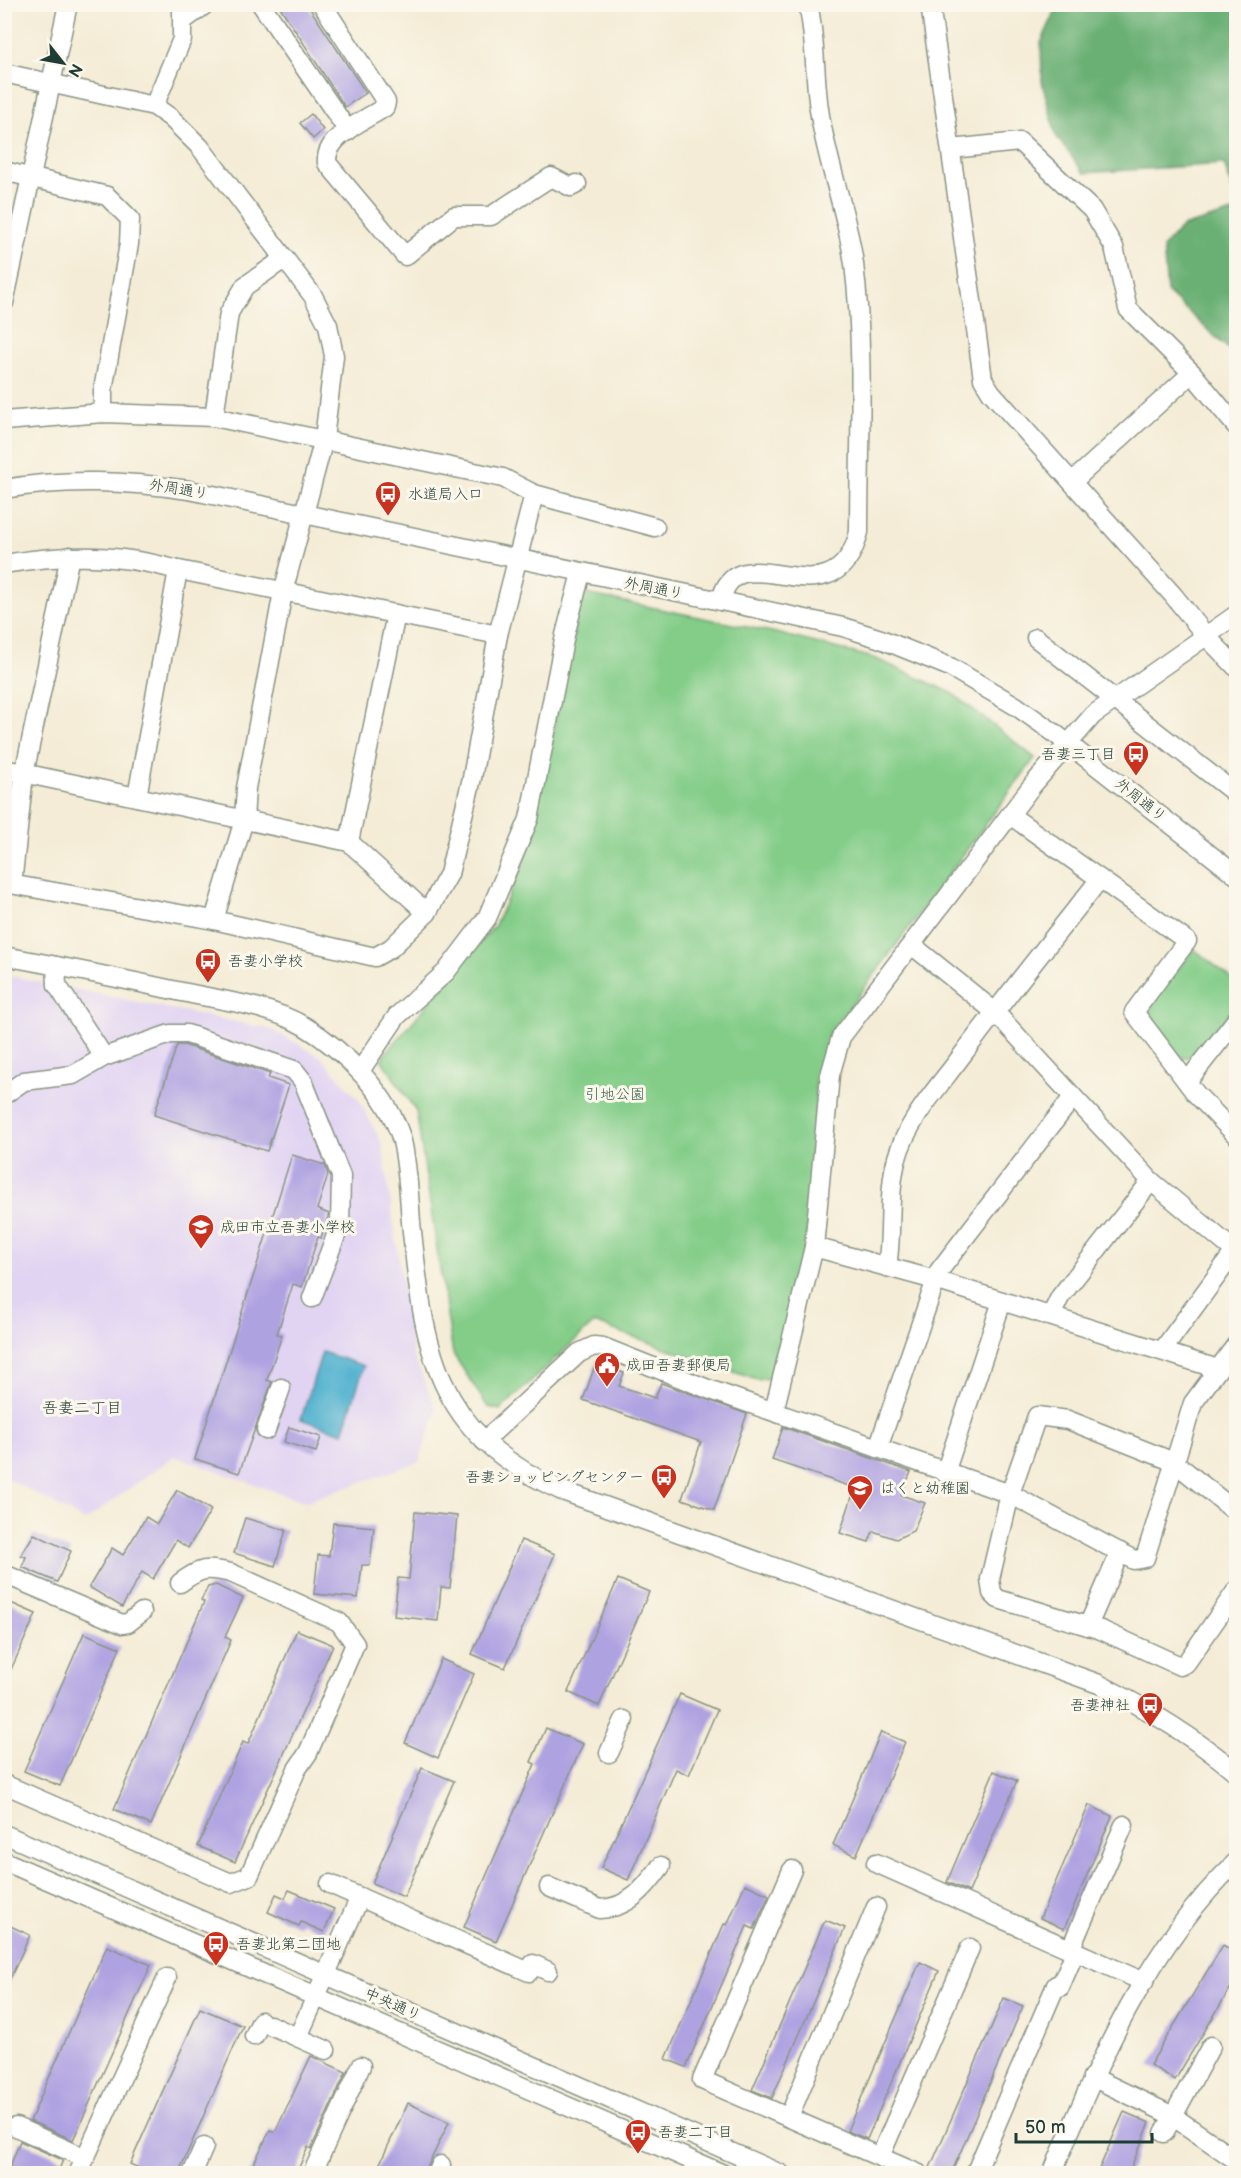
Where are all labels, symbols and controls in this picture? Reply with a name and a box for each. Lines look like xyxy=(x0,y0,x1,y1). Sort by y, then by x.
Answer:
north arrow xyxy=(33,33,93,93)
text: N xyxy=(63,60,86,80)
street label: 外周通り xyxy=(148,475,210,504)
bus stop icon: 水道局入口 xyxy=(373,479,403,517)
place label: 水道局入口 xyxy=(408,485,483,504)
street label: 外周通り xyxy=(623,573,685,604)
bus stop icon: 吾妻三丁目 xyxy=(1121,739,1151,777)
place label: 吾妻三丁目 xyxy=(1041,745,1116,764)
street label: 外周通り xyxy=(1111,774,1170,826)
bus stop icon: 吾妻小学校 xyxy=(193,946,223,984)
place label: 吾妻小学校 xyxy=(228,952,303,971)
park label: 引地公園 xyxy=(585,1085,645,1104)
school or university icon: 成田市立吾妻小学校 xyxy=(186,1212,216,1250)
place label: 成田市立吾妻小学校 xyxy=(220,1218,355,1237)
public building icon: 成田吾妻郵便局 xyxy=(592,1350,622,1388)
place label: 成田吾妻郵便局 xyxy=(626,1356,731,1375)
district label: 吾妻二丁目 xyxy=(42,1399,122,1418)
bus stop icon: 吾妻ショッピングセンター xyxy=(649,1462,679,1500)
place label: 吾妻ショッピングセンター xyxy=(465,1468,644,1487)
school or university icon: はくと幼稚園 xyxy=(845,1473,875,1511)
place label: はくと幼稚園 xyxy=(880,1479,970,1498)
bus stop icon: 吾妻神社 xyxy=(1135,1690,1165,1728)
place label: 吾妻神社 xyxy=(1070,1696,1130,1715)
bus stop icon: 吾妻北第二団地 xyxy=(201,1929,231,1967)
place label: 吾妻北第二団地 xyxy=(236,1935,341,1954)
street label: 中央通り xyxy=(362,1984,424,2025)
scale bar xyxy=(1016,2106,1152,2144)
bus stop icon: 吾妻二丁目 xyxy=(623,2117,653,2155)
text: 50 m xyxy=(1025,2117,1066,2138)
place label: 吾妻二丁目 xyxy=(658,2123,733,2142)

